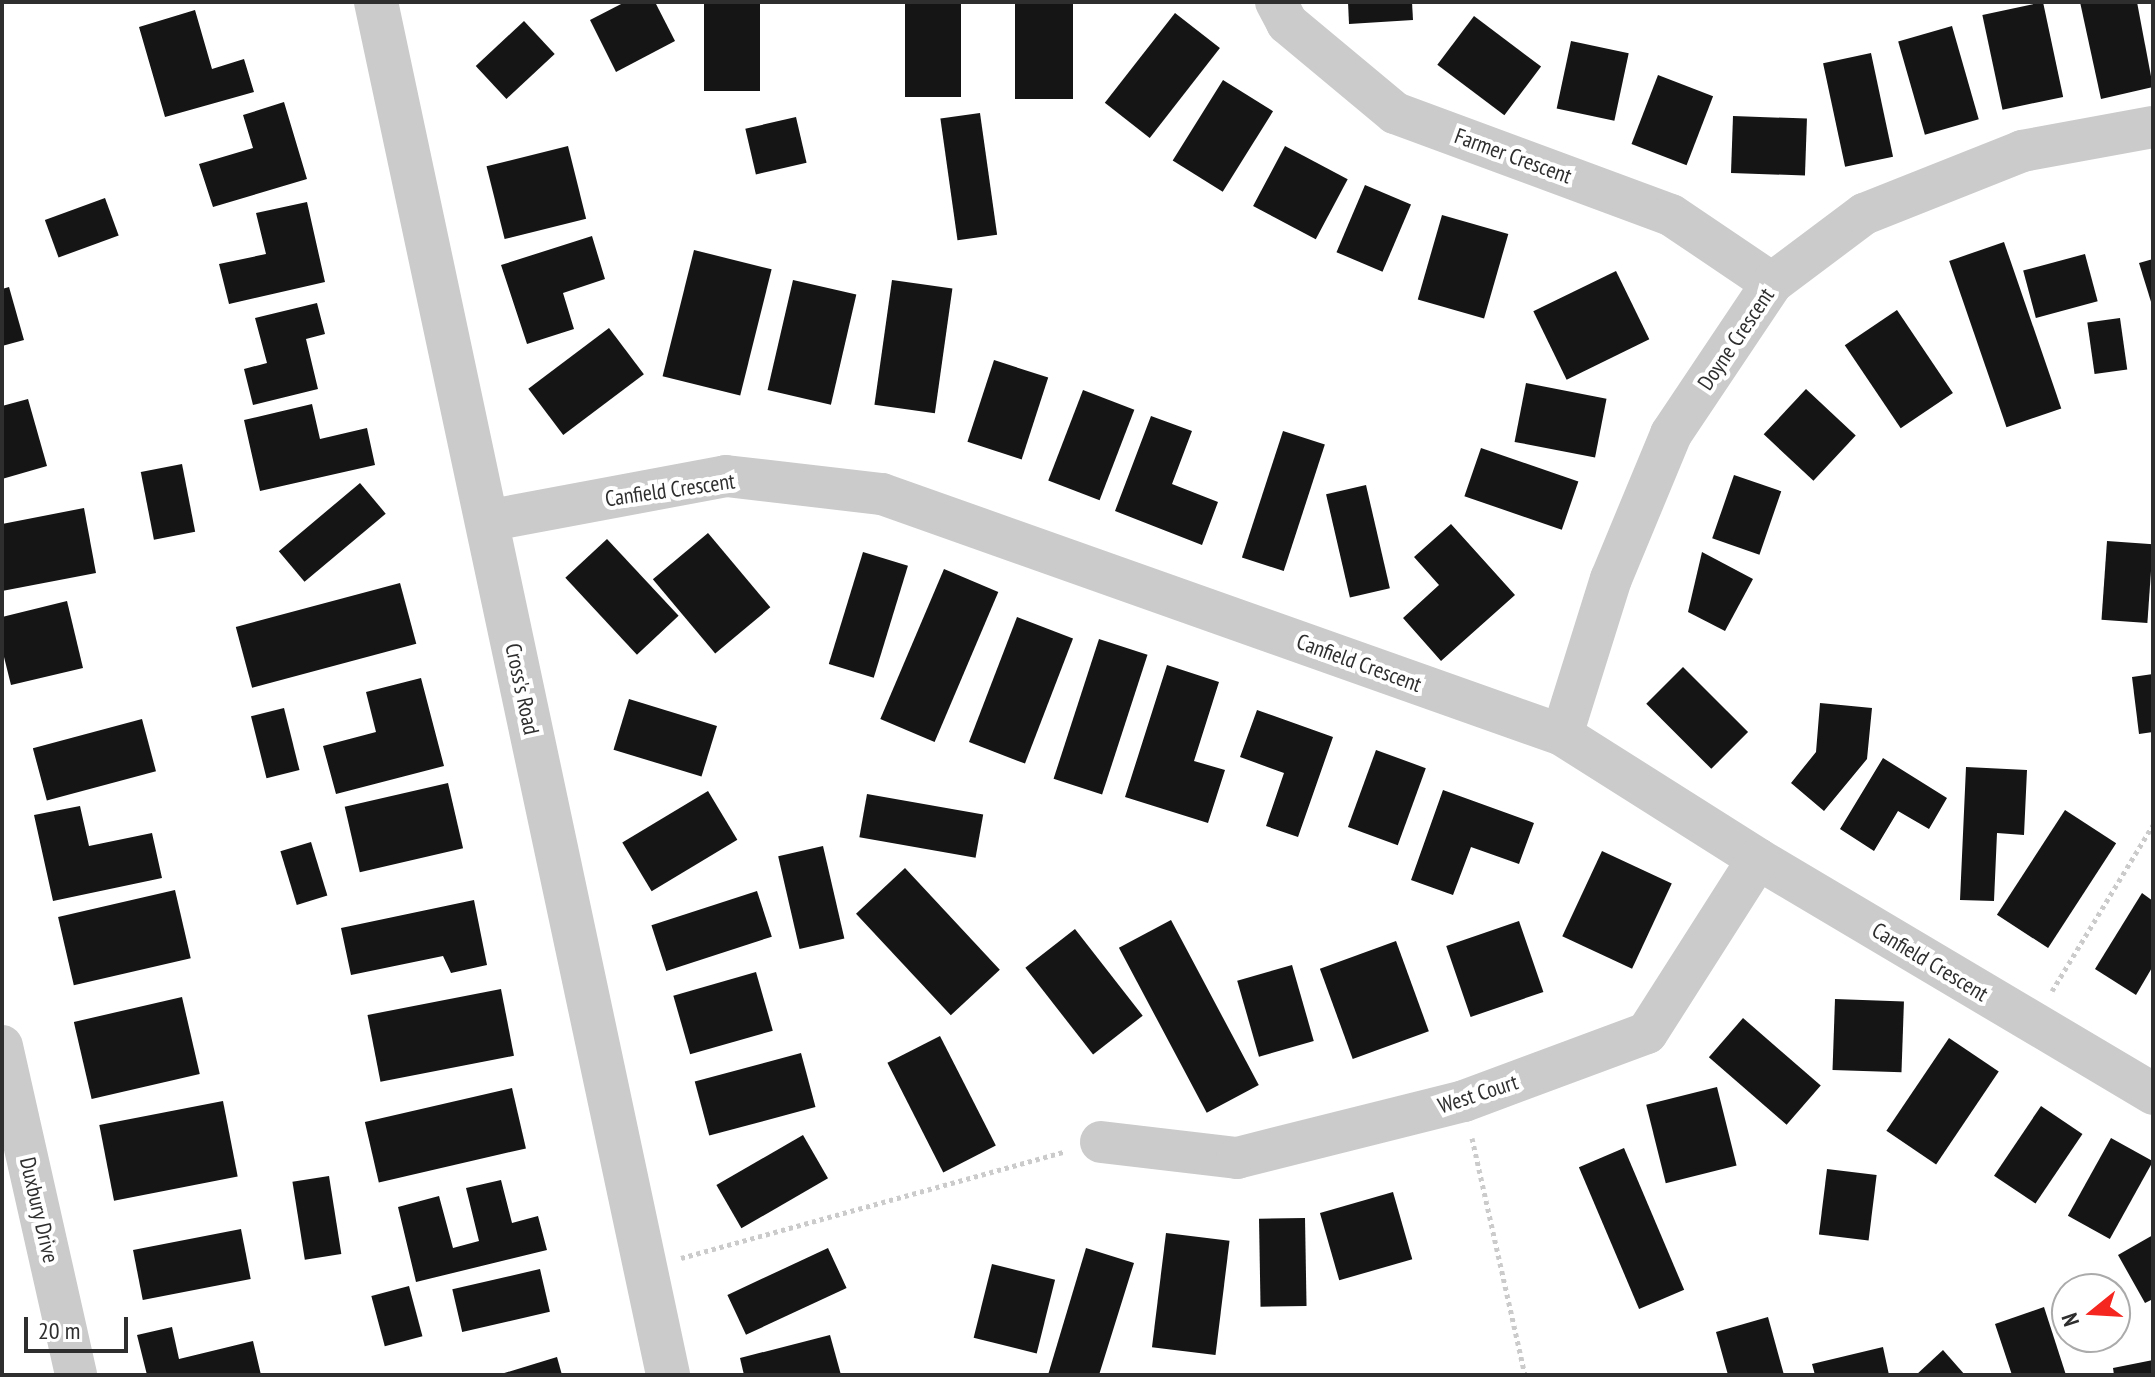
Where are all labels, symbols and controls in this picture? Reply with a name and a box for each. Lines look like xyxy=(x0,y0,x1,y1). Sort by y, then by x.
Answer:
street label: Farmer Crescent xyxy=(1451,123,1575,189)
street label: Doyne Crescent xyxy=(1692,283,1780,395)
street label: Canfield Crescent xyxy=(603,468,737,512)
street label: Canfield Crescent xyxy=(1293,628,1425,698)
street label: Cross's Road xyxy=(499,641,545,737)
street label: Canfield Crescent xyxy=(1867,917,1993,1007)
street label: West Court xyxy=(1435,1069,1521,1119)
street label: Duxbury Drive xyxy=(14,1154,64,1266)
north arrow xyxy=(2051,1273,2131,1353)
scale bar xyxy=(28,1301,132,1351)
text: N xyxy=(2055,1310,2085,1330)
text: 20 m xyxy=(38,1315,80,1346)

